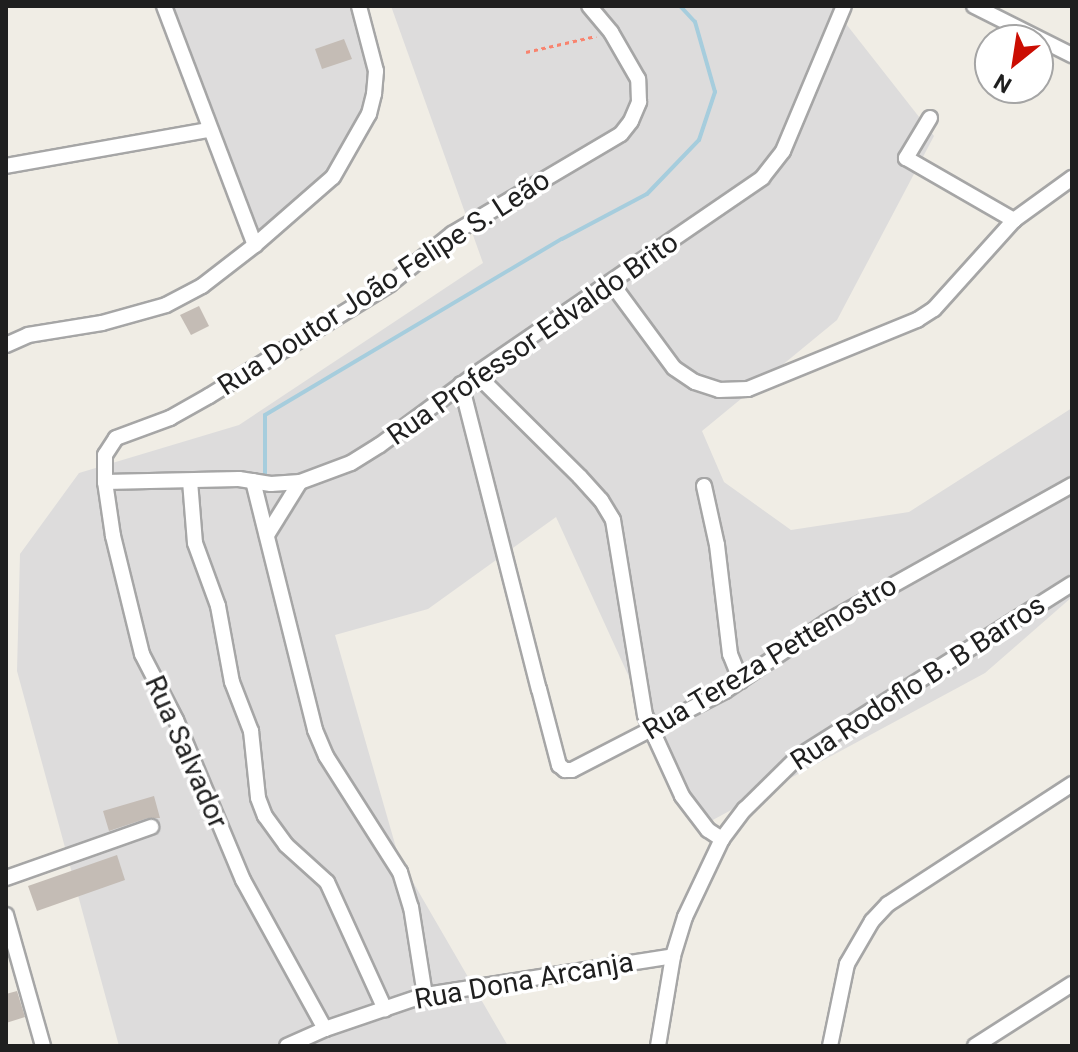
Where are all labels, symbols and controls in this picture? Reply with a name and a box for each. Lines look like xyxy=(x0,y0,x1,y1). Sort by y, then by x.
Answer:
north arrow xyxy=(974,24,1054,104)
text: N xyxy=(990,69,1016,98)
street label: Rua Doutor João Felipe S. Leão xyxy=(212,163,556,403)
street label: Rua Professor Edvaldo Brito xyxy=(381,226,685,452)
street label: Rua Tereza Pettenostro xyxy=(637,569,903,747)
street label: Rua Rodoflo B. B Barros xyxy=(784,588,1052,778)
street label: Rua Salvador xyxy=(137,671,235,833)
street label: Rua Dona Arcanja xyxy=(412,945,636,1017)

